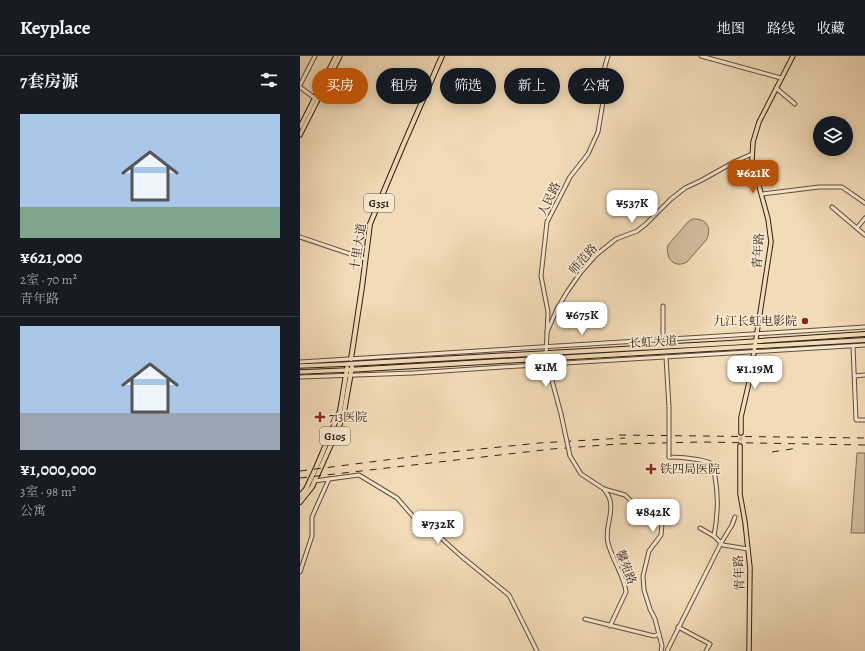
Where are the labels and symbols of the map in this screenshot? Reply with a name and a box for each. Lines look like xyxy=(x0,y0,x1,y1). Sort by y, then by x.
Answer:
pin: ¥621K xyxy=(725,160,781,194)
street label: 人民路 xyxy=(534,179,564,219)
pin: ¥537K xyxy=(604,190,660,224)
road number: G351 xyxy=(364,194,394,212)
street label: 十里大道 xyxy=(346,222,370,272)
street label: 青年路 xyxy=(749,232,767,270)
street label: 师范路 xyxy=(565,240,601,278)
pin: ¥675K xyxy=(554,302,610,336)
place label: 九江长虹电影院 xyxy=(713,313,797,329)
marker: 九江长虹电影院 xyxy=(800,316,810,326)
street label: 长虹大道 xyxy=(629,333,677,351)
pin: ¥1M xyxy=(527,354,565,388)
pin: ¥1.19M xyxy=(722,356,788,390)
place label: 713医院 xyxy=(329,409,367,425)
marker: 713医院 xyxy=(314,411,326,423)
road number: G105 xyxy=(320,427,350,445)
place label: 铁四局医院 xyxy=(660,461,720,477)
marker: 铁四局医院 xyxy=(645,463,657,475)
pin: ¥842K xyxy=(625,499,681,533)
pin: ¥732K xyxy=(410,511,466,545)
street label: 馨苑路 xyxy=(612,547,640,587)
street label: 青年路 xyxy=(730,555,748,591)

